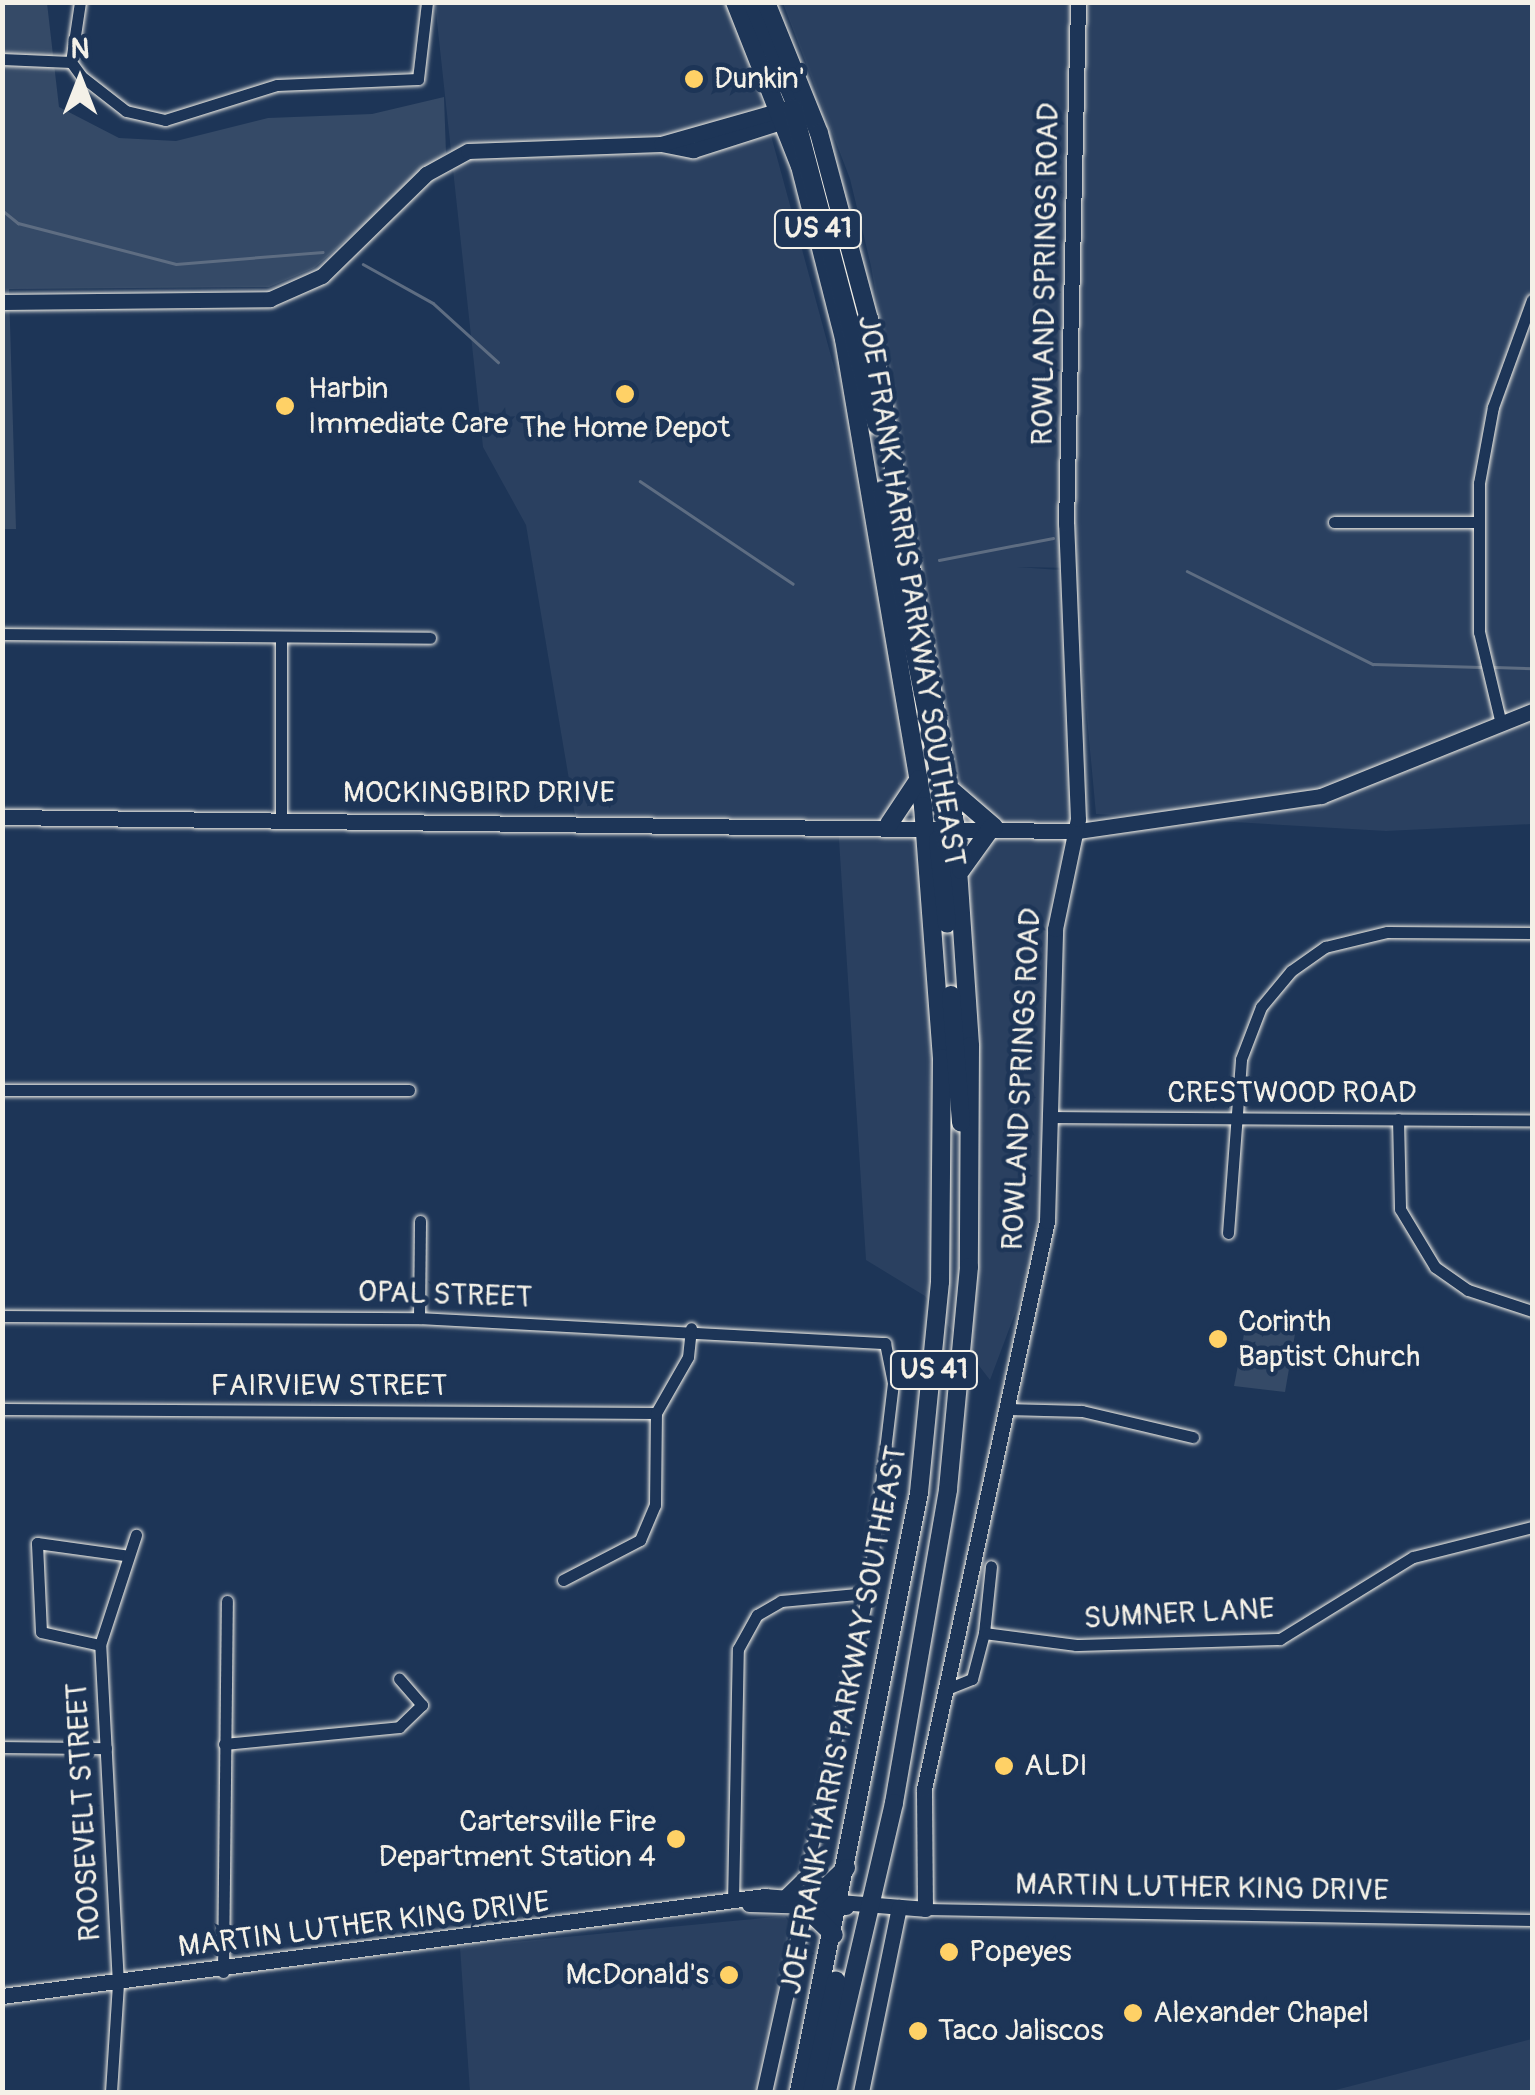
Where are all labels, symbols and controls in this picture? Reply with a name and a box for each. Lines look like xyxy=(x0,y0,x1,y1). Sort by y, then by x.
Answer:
north arrow xyxy=(30,30,130,130)
text: N xyxy=(71,32,89,67)
place label: Dunkin' xyxy=(714,61,805,97)
marker: Dunkin' xyxy=(683,68,705,90)
street label: ROWLAND SPRINGS ROAD xyxy=(1025,102,1067,446)
road number: US 41 xyxy=(773,206,863,252)
street label: JOE FRANK HARRIS PARKWAY SOUTHEAST xyxy=(850,313,972,869)
place label: Harbin Immediate Care xyxy=(308,371,508,442)
marker: The Home Depot xyxy=(614,383,636,405)
marker: Harbin Immediate Care xyxy=(272,393,298,419)
place label: The Home Depot xyxy=(520,410,730,446)
street label: MOCKINGBIRD DRIVE xyxy=(343,775,615,811)
street label: ROWLAND SPRINGS ROAD xyxy=(995,907,1049,1251)
street label: CRESTWOOD ROAD xyxy=(1167,1075,1417,1111)
street label: OPAL STREET xyxy=(357,1274,533,1316)
place label: Corinth Baptist Church xyxy=(1238,1304,1420,1374)
marker: Corinth Baptist Church xyxy=(1207,1328,1229,1350)
road number: US 41 xyxy=(889,1347,979,1393)
street label: FAIRVIEW STREET xyxy=(211,1368,447,1404)
street label: JOE FRANK HARRIS PARKWAY SOUTHEAST xyxy=(773,1443,915,1997)
street label: SUMNER LANE xyxy=(1083,1591,1275,1637)
street label: ROOSEVELT STREET xyxy=(59,1682,109,1942)
place label: ALDI xyxy=(1024,1748,1088,1784)
marker: ALDI xyxy=(993,1755,1015,1777)
place label: Cartersville Fire Department Station 4 xyxy=(379,1804,656,1874)
marker: Cartersville Fire Department Station 4 xyxy=(665,1828,687,1850)
street label: MARTIN LUTHER KING DRIVE xyxy=(1015,1867,1389,1909)
street label: MARTIN LUTHER KING DRIVE xyxy=(176,1884,552,1966)
place label: Popeyes xyxy=(969,1934,1072,1970)
marker: Popeyes xyxy=(938,1941,960,1963)
place label: McDonald's xyxy=(565,1957,709,1993)
marker: McDonald's xyxy=(718,1964,740,1986)
place label: Alexander Chapel xyxy=(1153,1995,1369,2031)
marker: Alexander Chapel xyxy=(1122,2002,1144,2024)
place label: Taco Jaliscos xyxy=(938,2013,1104,2049)
marker: Taco Jaliscos xyxy=(907,2020,929,2042)

